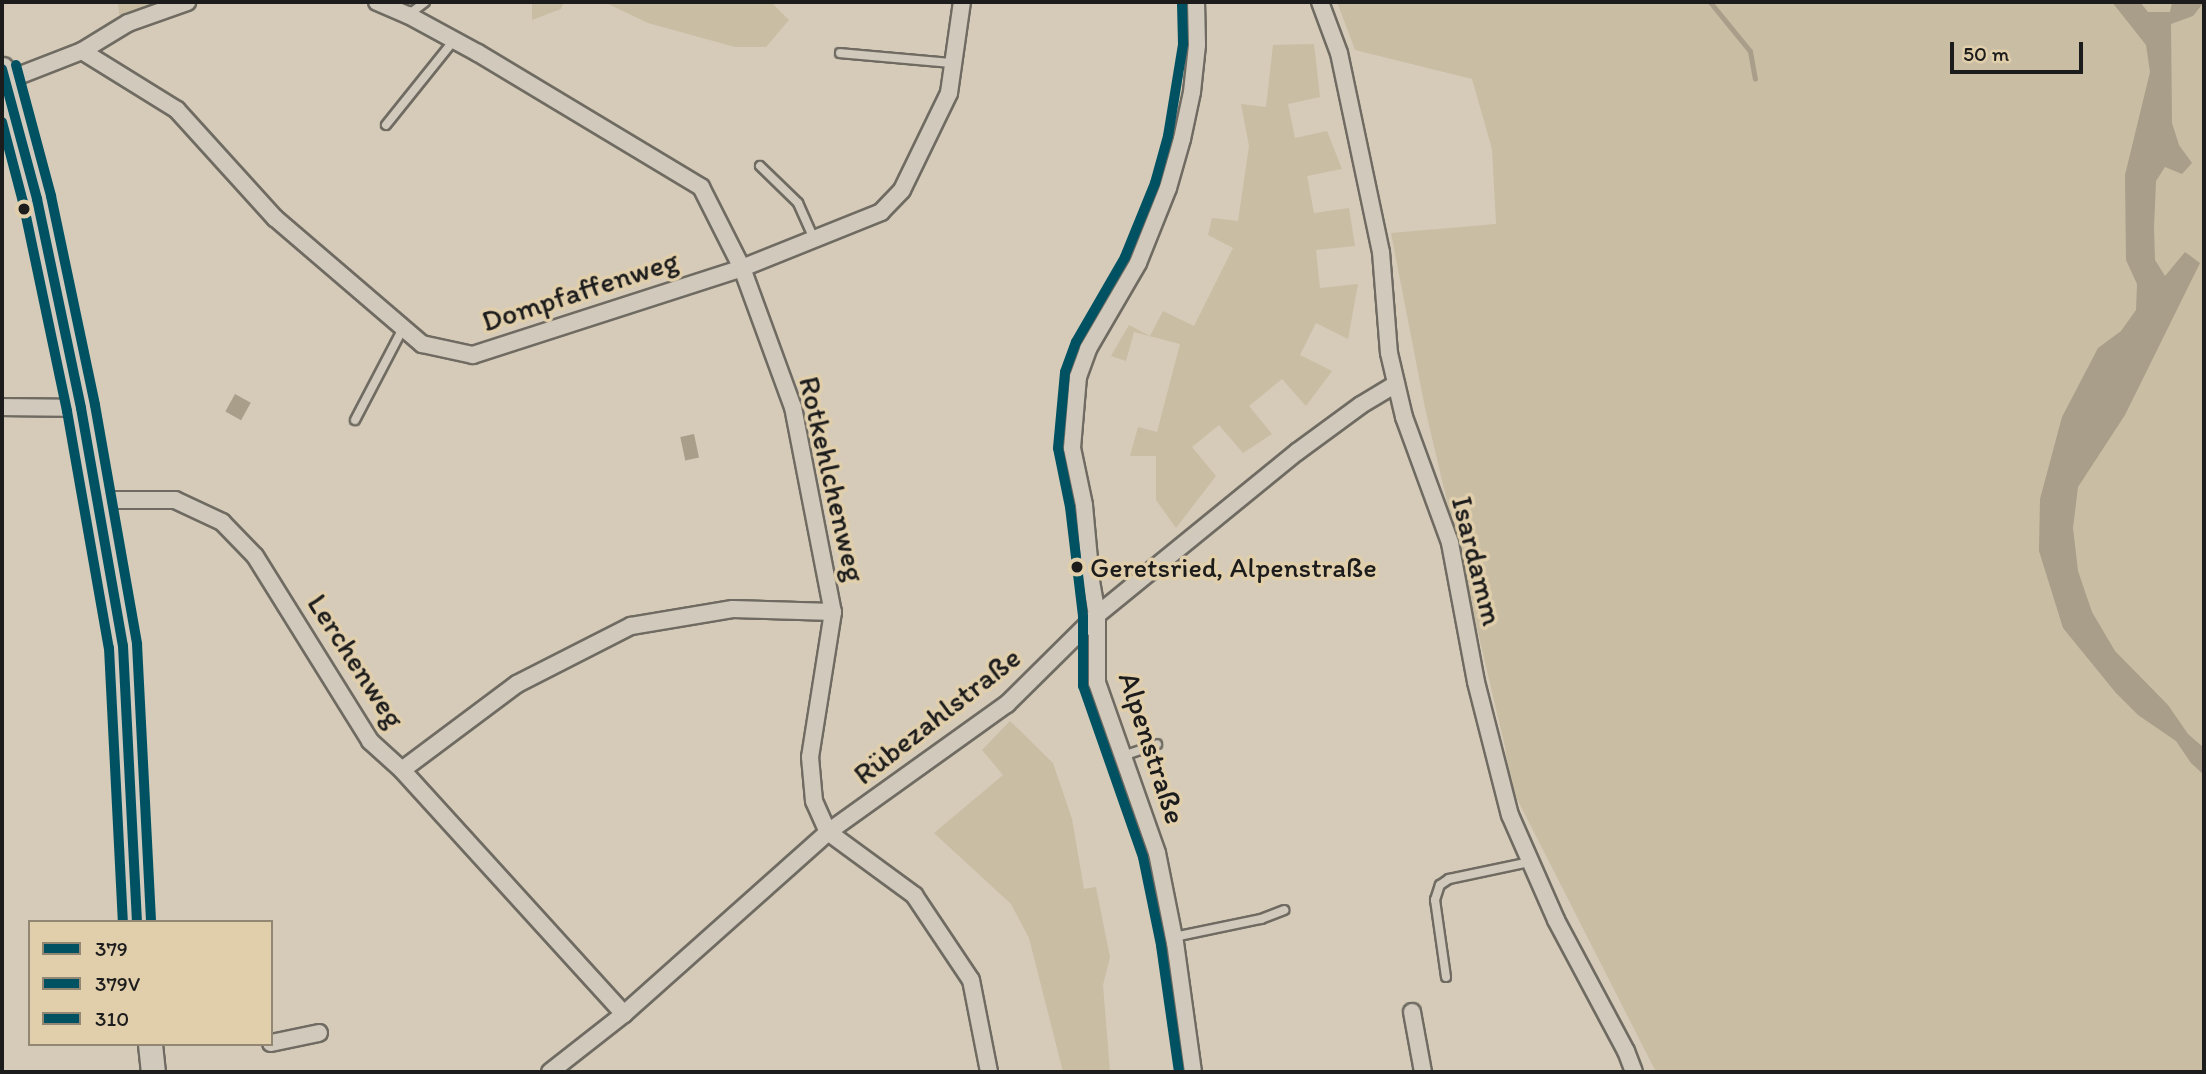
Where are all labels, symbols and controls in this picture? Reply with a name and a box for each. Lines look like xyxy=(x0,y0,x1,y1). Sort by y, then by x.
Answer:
scale bar xyxy=(1954,28,2087,72)
text: 50 m xyxy=(1963,41,2009,66)
unlabelled marker xyxy=(17,202,31,216)
street label: Dompfaffenweg xyxy=(477,242,683,340)
street label: Rotkehlchenweg xyxy=(791,373,873,585)
street label: Isardamm xyxy=(1444,493,1510,629)
place label: Geretsried, Alpenstraße xyxy=(1090,550,1377,584)
marker: Geretsried, Alpenstraße xyxy=(1070,560,1084,574)
street label: Lerchenweg xyxy=(299,587,413,735)
street label: Rübezahlstraße xyxy=(846,640,1028,792)
street label: Alpenstraße xyxy=(1110,667,1194,829)
legend xyxy=(28,920,273,1046)
text: 379 xyxy=(95,936,128,961)
text: 379V xyxy=(95,971,140,996)
text: 310 xyxy=(95,1006,129,1031)

